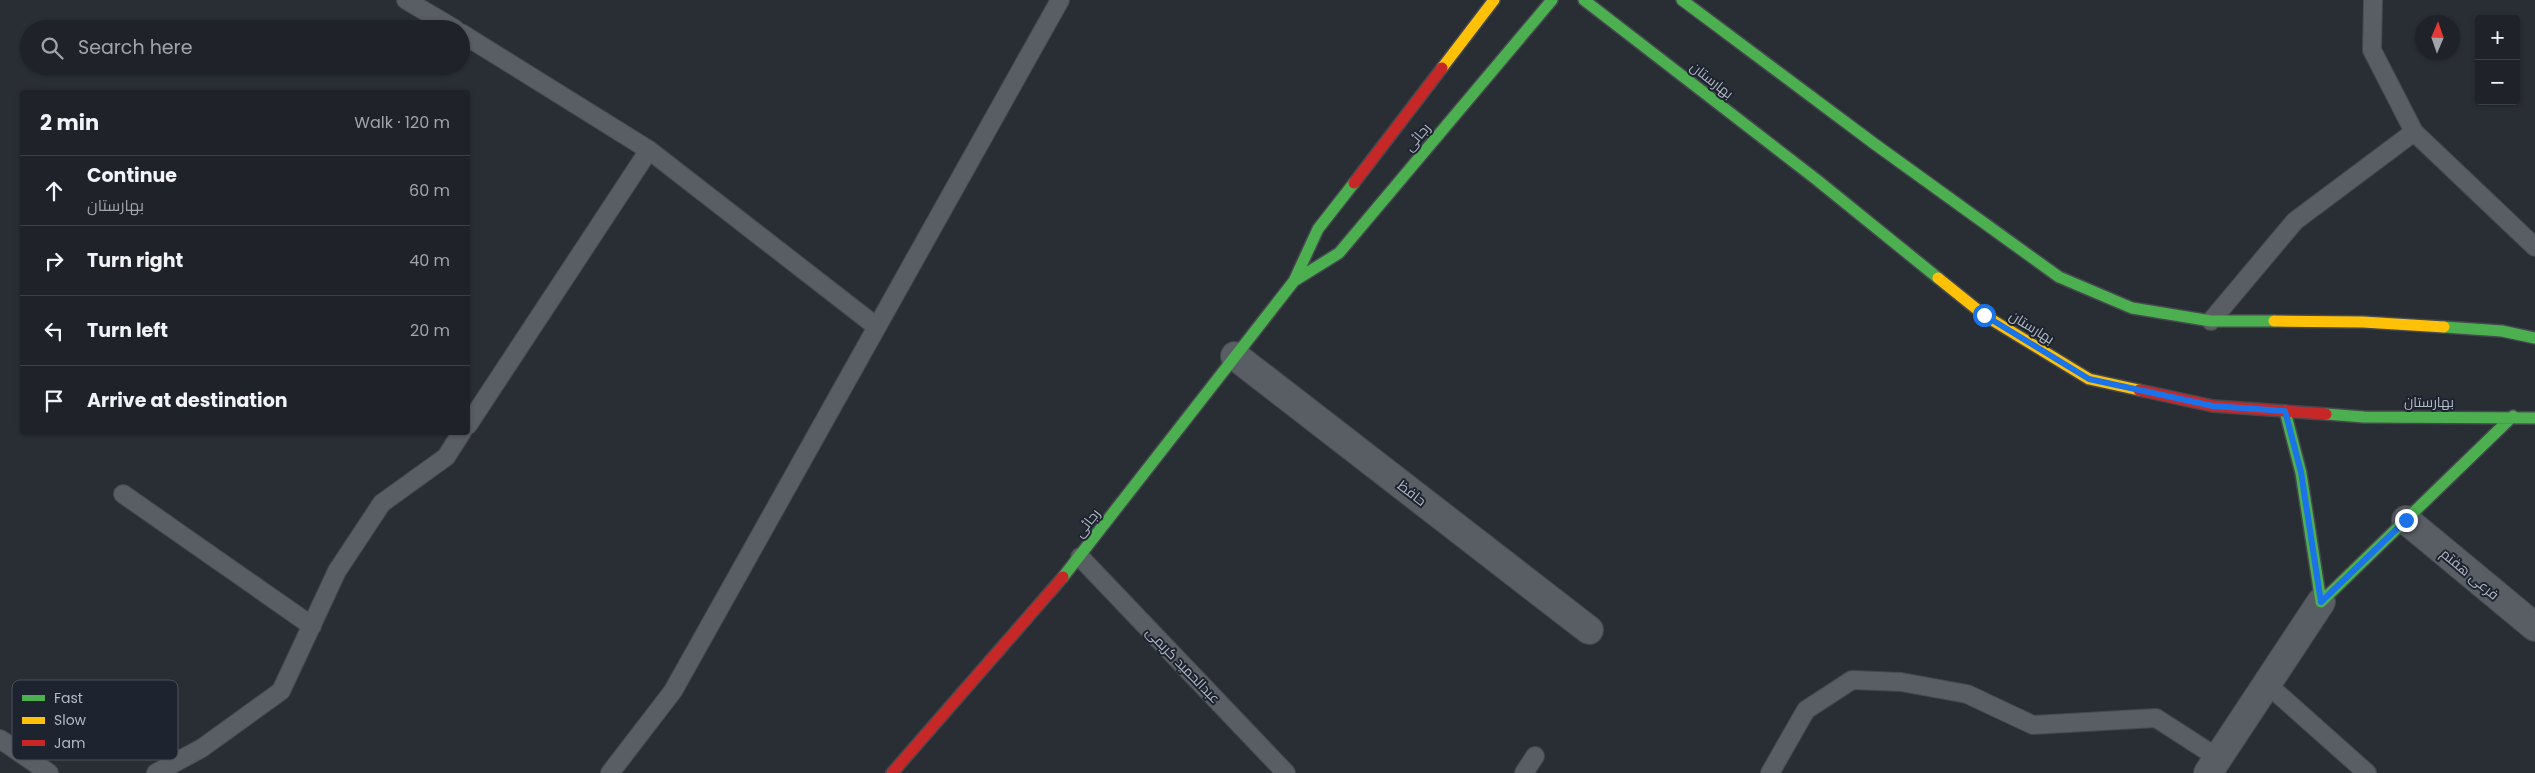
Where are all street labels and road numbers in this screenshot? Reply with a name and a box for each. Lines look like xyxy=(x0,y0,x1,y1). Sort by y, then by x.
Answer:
street label: بهارستان xyxy=(1686,57,1738,103)
street label: رجائی xyxy=(1399,118,1435,156)
street label: بهارستان xyxy=(2006,305,2058,349)
street label: بهارستان xyxy=(2404,392,2454,412)
street label: حافظ xyxy=(1393,475,1431,511)
street label: رجائی xyxy=(1069,504,1105,542)
street label: فرعی هفتم xyxy=(2437,544,2503,604)
street label: عبدالحمید کریمی xyxy=(1141,622,1225,708)

